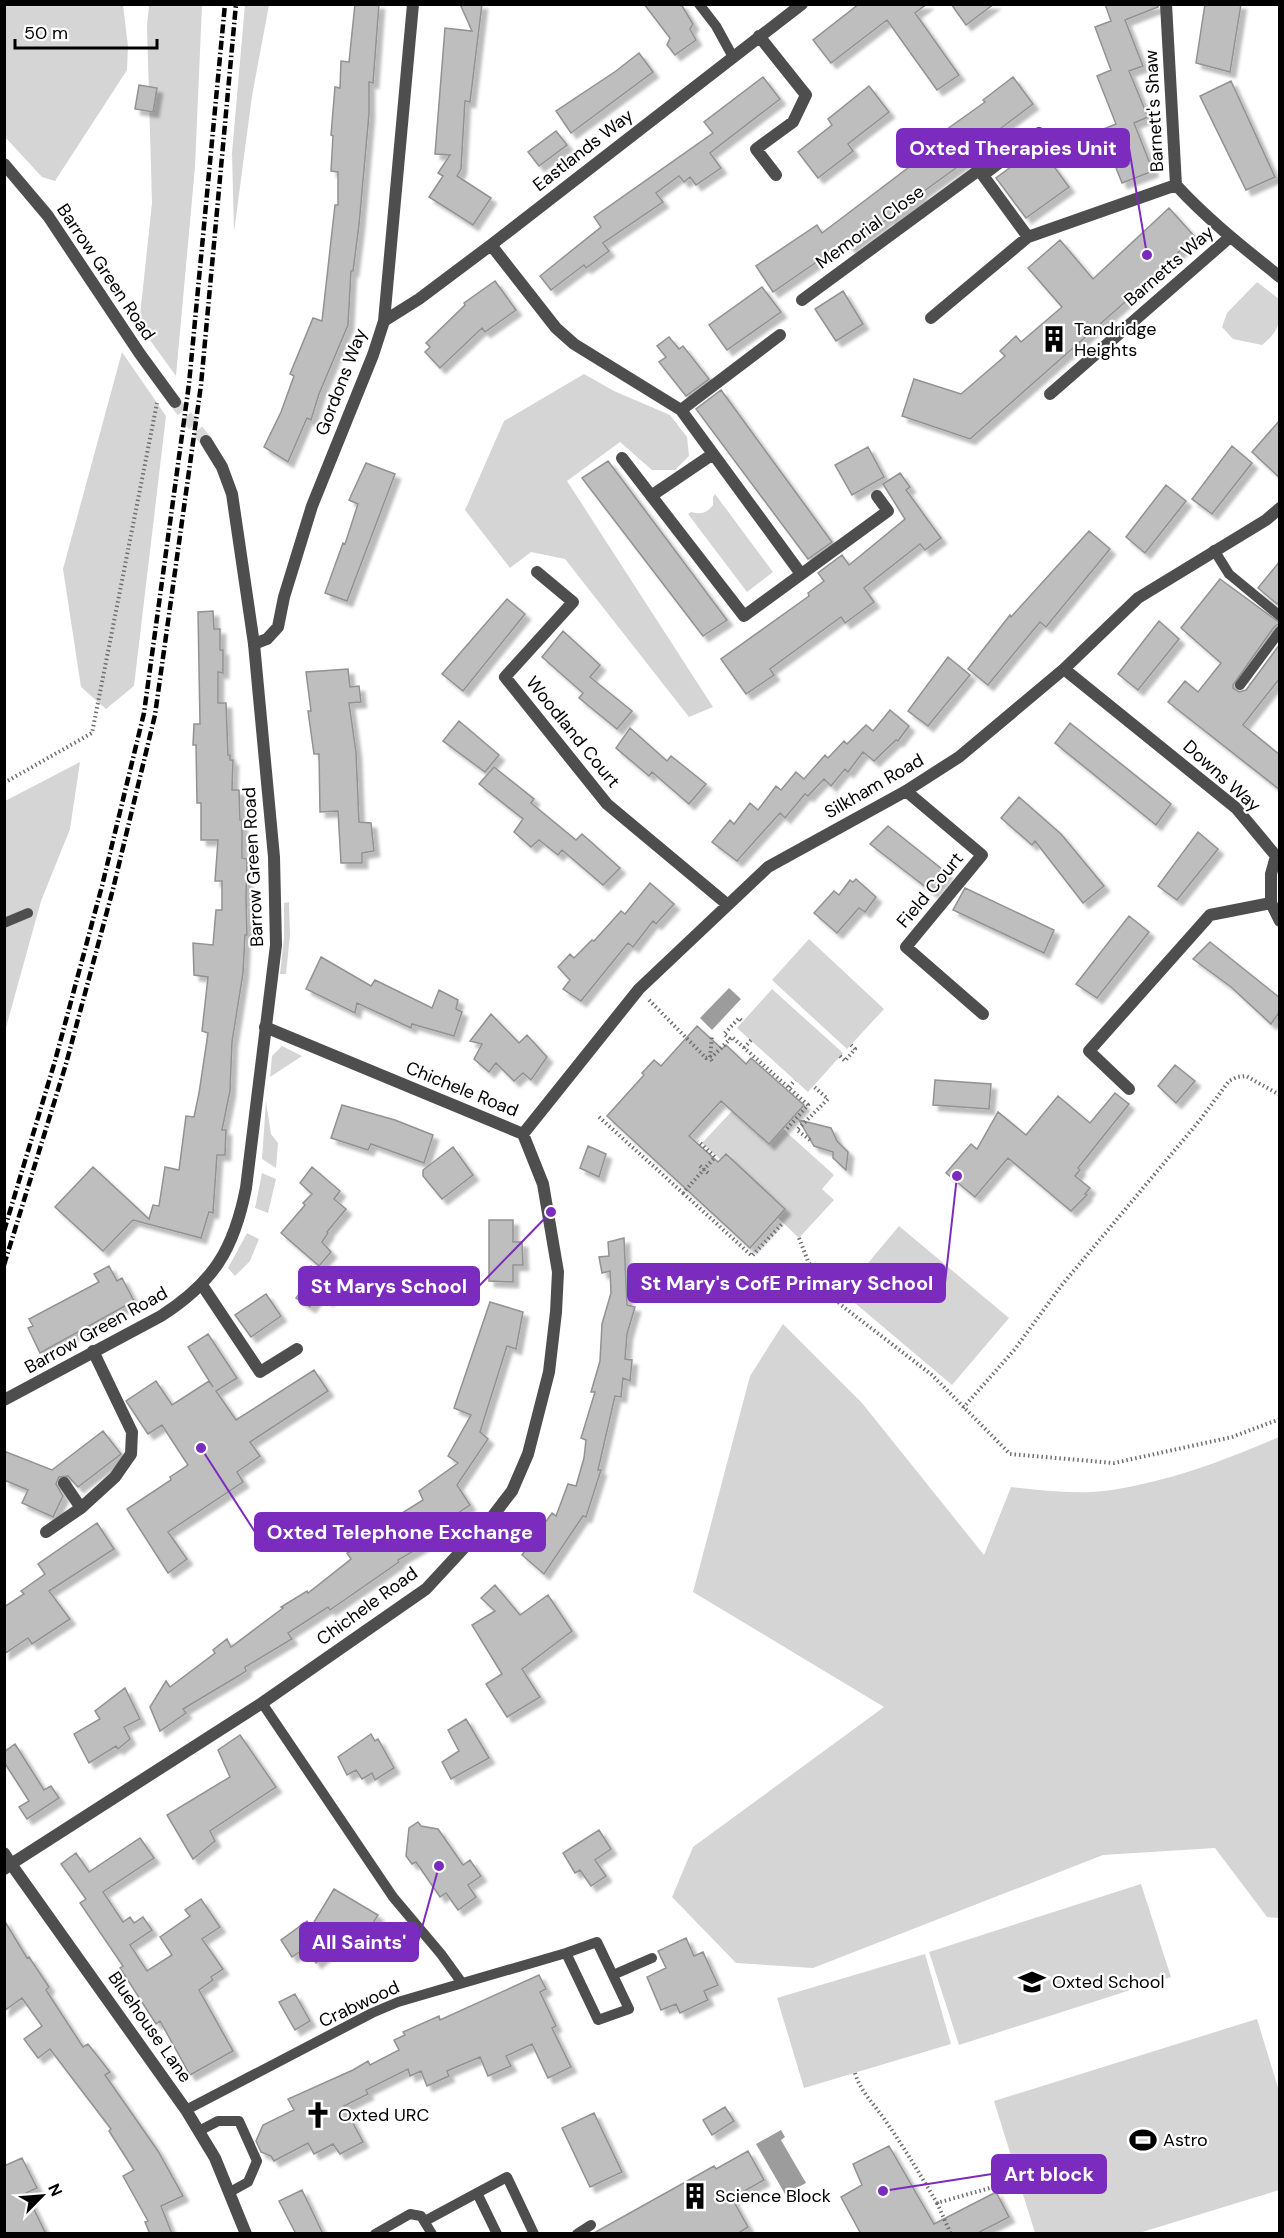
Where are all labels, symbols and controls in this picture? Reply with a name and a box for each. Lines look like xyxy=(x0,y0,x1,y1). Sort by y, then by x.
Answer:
scale bar xyxy=(15,12,158,50)
text: 50 m xyxy=(24,21,68,45)
street label: Barnett's Shaw xyxy=(1139,49,1169,173)
street label: Eastlands Way xyxy=(528,103,638,197)
callout: Oxted Therapies Unit xyxy=(897,129,1129,167)
text: Oxted Therapies Unit xyxy=(909,135,1117,161)
street label: Memorial Close xyxy=(811,180,929,274)
street label: Barrow Green Road xyxy=(51,199,161,345)
street label: Barnetts Way xyxy=(1119,220,1219,312)
place label: Tandridge Heights xyxy=(1074,317,1156,362)
building icon: Tandridge Heights xyxy=(1039,324,1069,354)
street label: Gordons Way xyxy=(310,325,372,439)
street label: Woodland Court xyxy=(521,671,625,793)
street label: Downs Way xyxy=(1178,735,1266,817)
street label: Silkham Road xyxy=(820,748,928,824)
street label: Barrow Green Road xyxy=(237,787,269,947)
street label: Field Court xyxy=(891,847,969,933)
street label: Chichele Road xyxy=(402,1056,522,1122)
callout: St Mary's CofE Primary School xyxy=(628,1264,945,1302)
callout: St Marys School xyxy=(299,1267,479,1305)
text: St Mary's CofE Primary School xyxy=(641,1270,933,1296)
text: St Marys School xyxy=(311,1273,467,1299)
street label: Barrow Green Road xyxy=(20,1281,172,1379)
callout: Oxted Telephone Exchange xyxy=(255,1513,545,1551)
text: Oxted Telephone Exchange xyxy=(267,1519,533,1545)
street label: Chichele Road xyxy=(312,1561,422,1651)
callout: All Saints' xyxy=(300,1923,418,1961)
text: All Saints' xyxy=(312,1929,406,1955)
street label: Bluehouse Lane xyxy=(103,1967,197,2087)
school or university icon: Oxted School xyxy=(1017,1967,1047,1997)
place label: Oxted School xyxy=(1052,1970,1164,1994)
street label: Crabwood xyxy=(315,1975,403,2033)
church icon: Oxted URC xyxy=(303,2100,333,2130)
place label: Oxted URC xyxy=(338,2103,429,2127)
sports icon: Astro xyxy=(1128,2125,1158,2155)
place label: Astro xyxy=(1163,2128,1208,2152)
callout: Art block xyxy=(992,2155,1106,2193)
text: Art block xyxy=(1004,2161,1094,2187)
north arrow xyxy=(12,2166,72,2226)
text: N xyxy=(43,2180,67,2200)
building icon: Science Block xyxy=(680,2181,710,2211)
place label: Science Block xyxy=(715,2184,831,2208)

